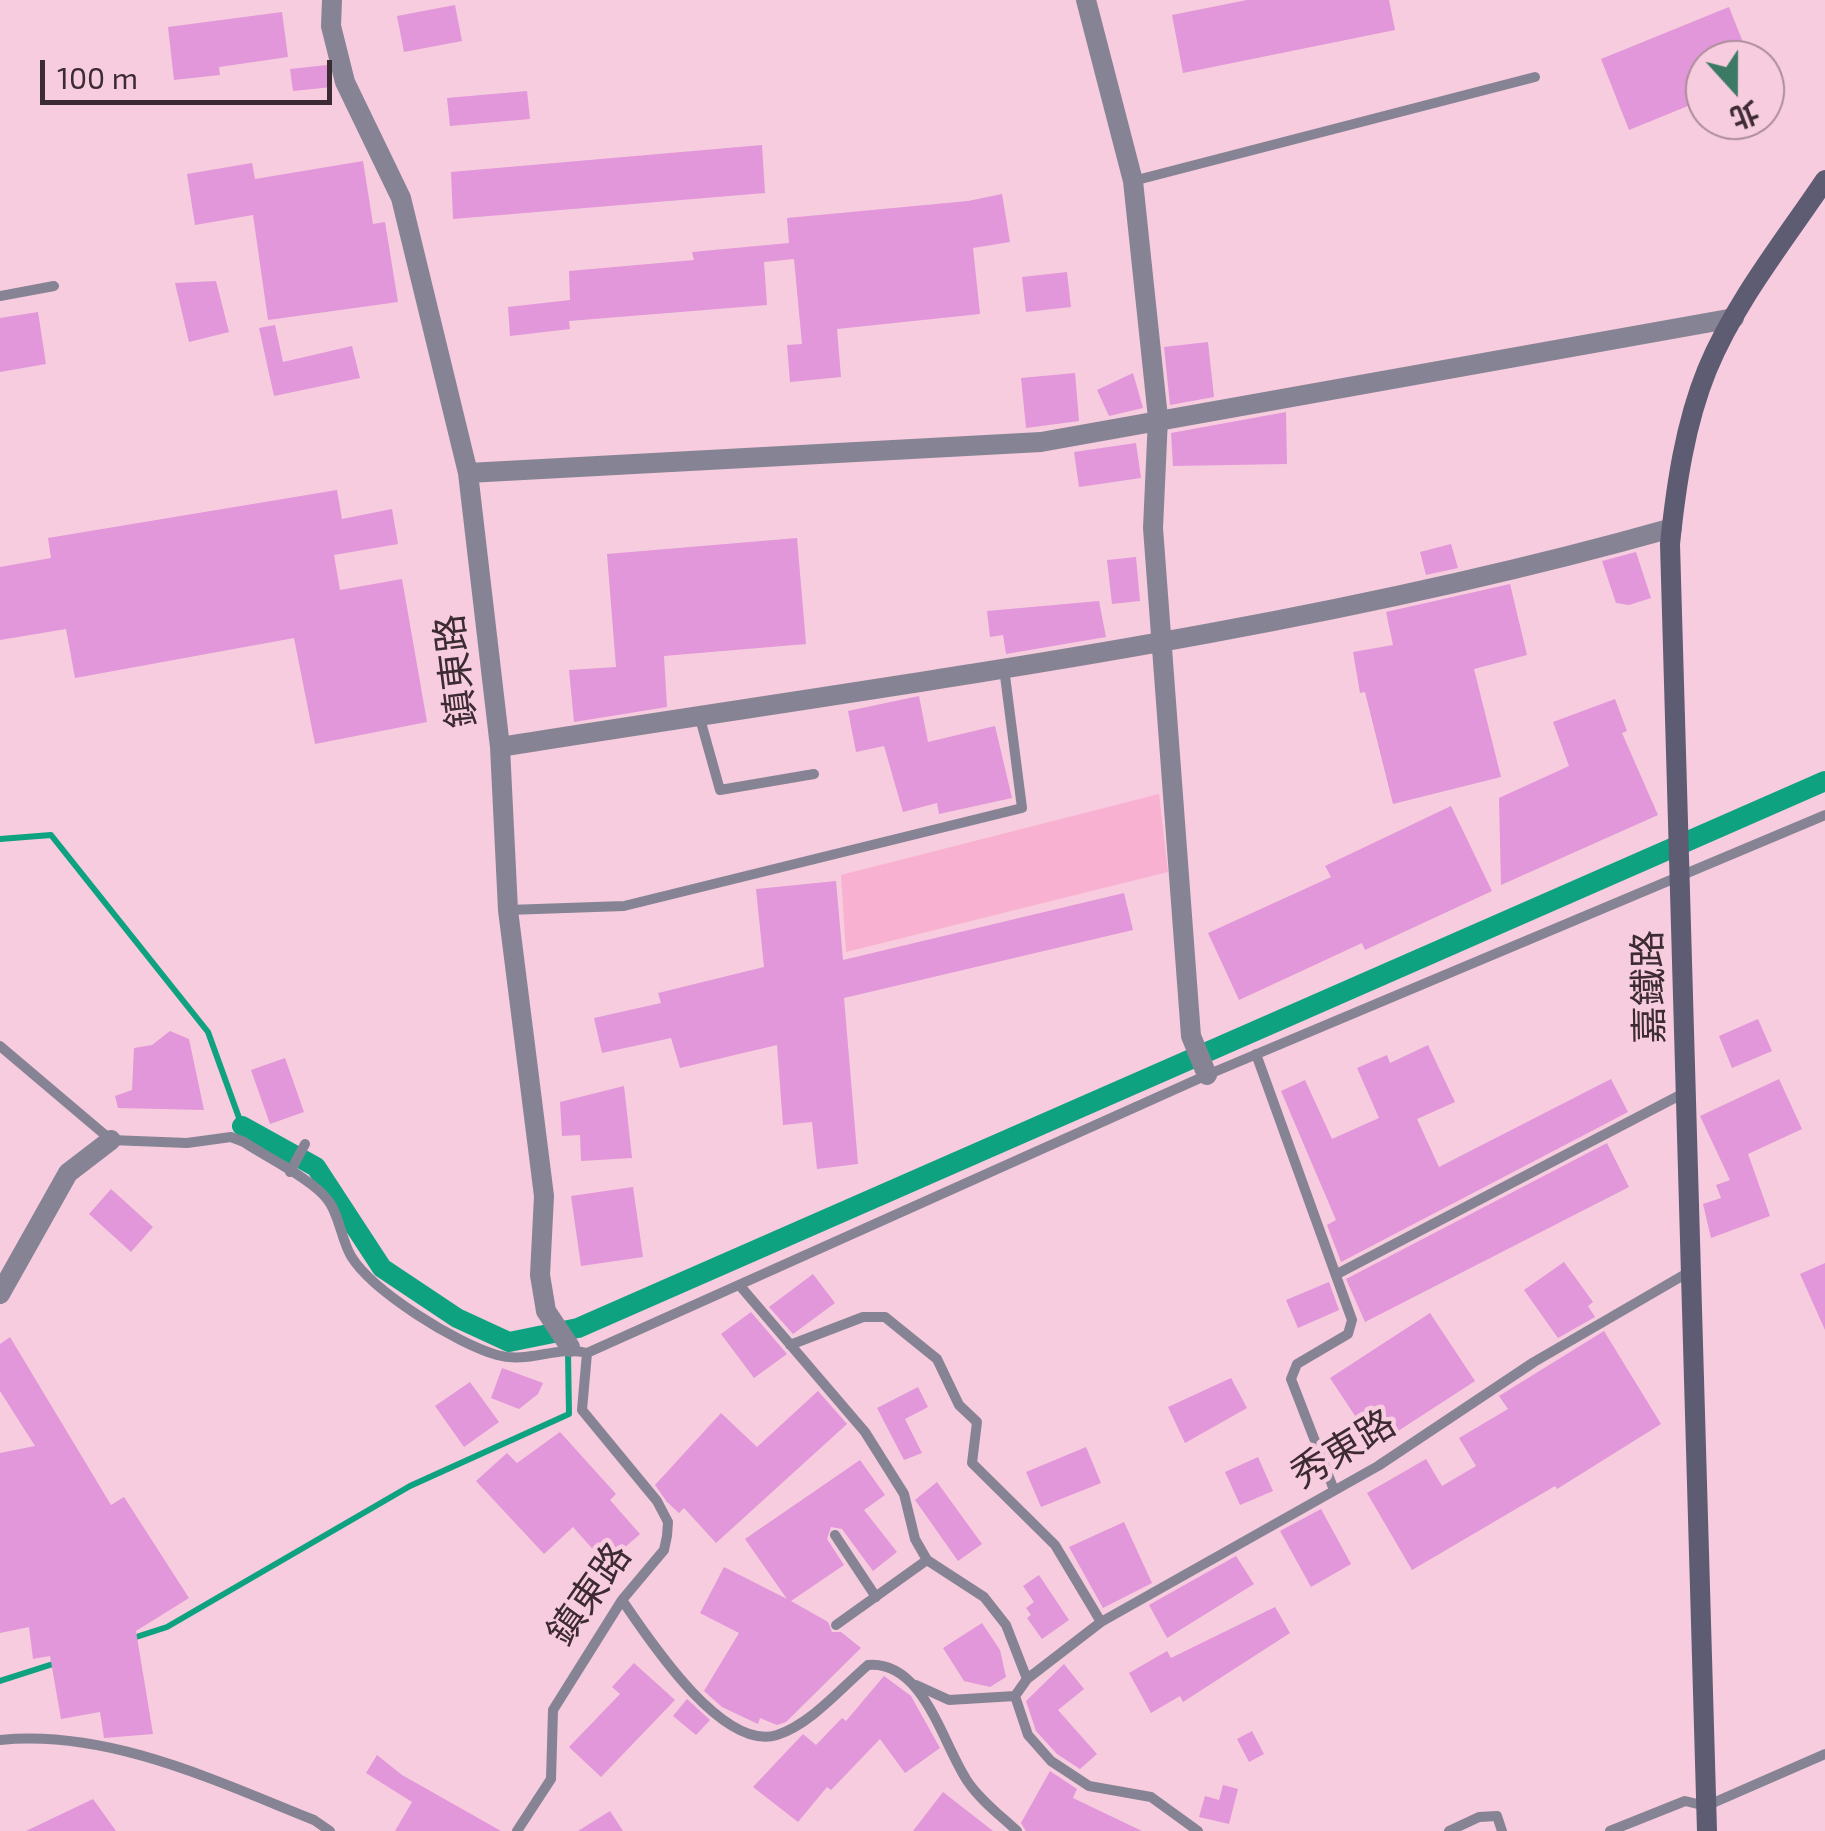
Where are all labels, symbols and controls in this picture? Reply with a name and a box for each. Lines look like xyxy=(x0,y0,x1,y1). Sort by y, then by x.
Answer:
scale bar xyxy=(45,40,338,102)
north arrow xyxy=(1685,40,1785,140)
text: 100 m xyxy=(57,59,138,95)
text: 北 xyxy=(1726,95,1764,137)
street label: 鎮東路 xyxy=(426,612,486,730)
street label: 嘉鐵路 xyxy=(1625,930,1673,1044)
street label: 秀東路 xyxy=(1282,1400,1404,1498)
street label: 鎮東路 xyxy=(538,1534,640,1654)

